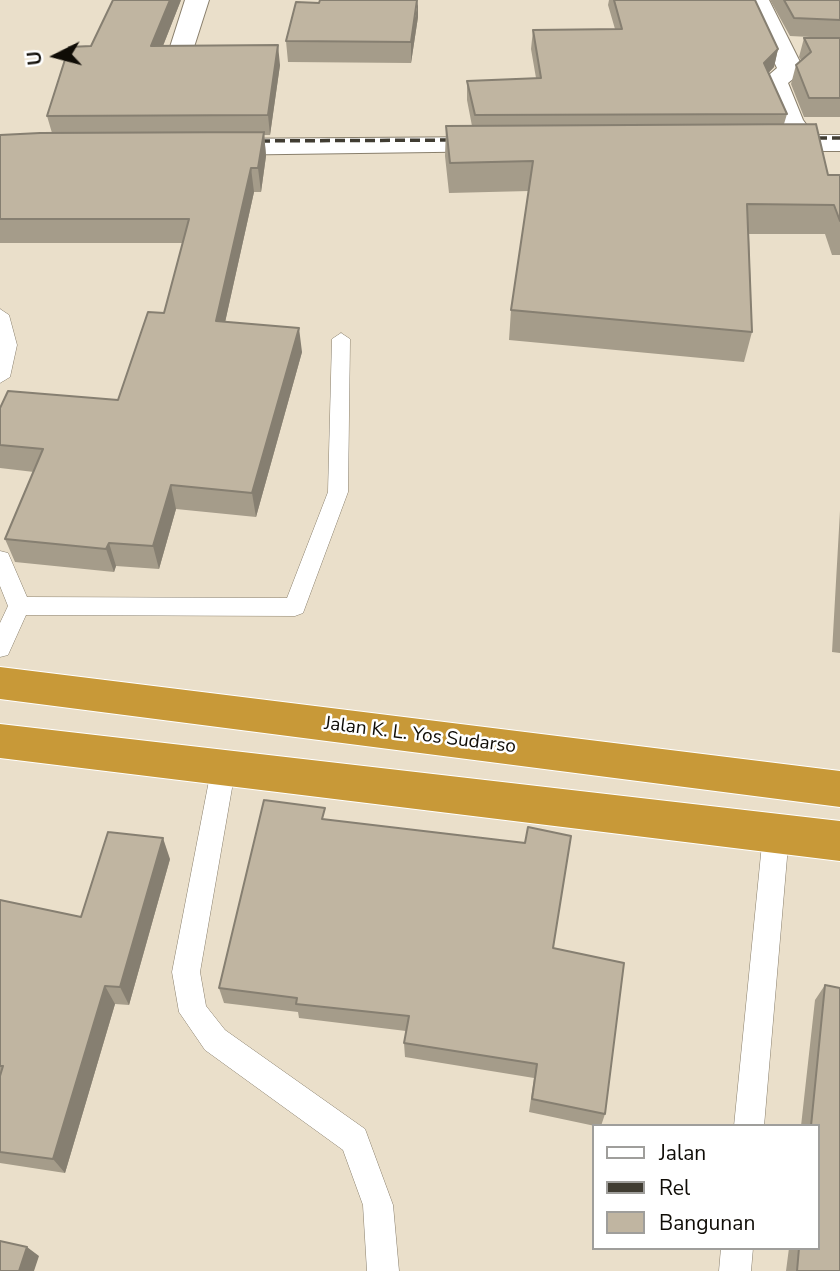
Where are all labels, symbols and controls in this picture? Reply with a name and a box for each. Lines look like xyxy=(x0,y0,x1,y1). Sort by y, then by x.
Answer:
north arrow xyxy=(21,21,91,91)
text: U xyxy=(21,50,49,67)
street label: Jalan K. L. Yos Sudarso xyxy=(323,713,517,759)
legend xyxy=(592,1124,819,1250)
text: Jalan xyxy=(659,1139,706,1167)
text: Rel xyxy=(659,1174,690,1202)
text: Bangunan xyxy=(659,1209,755,1237)

